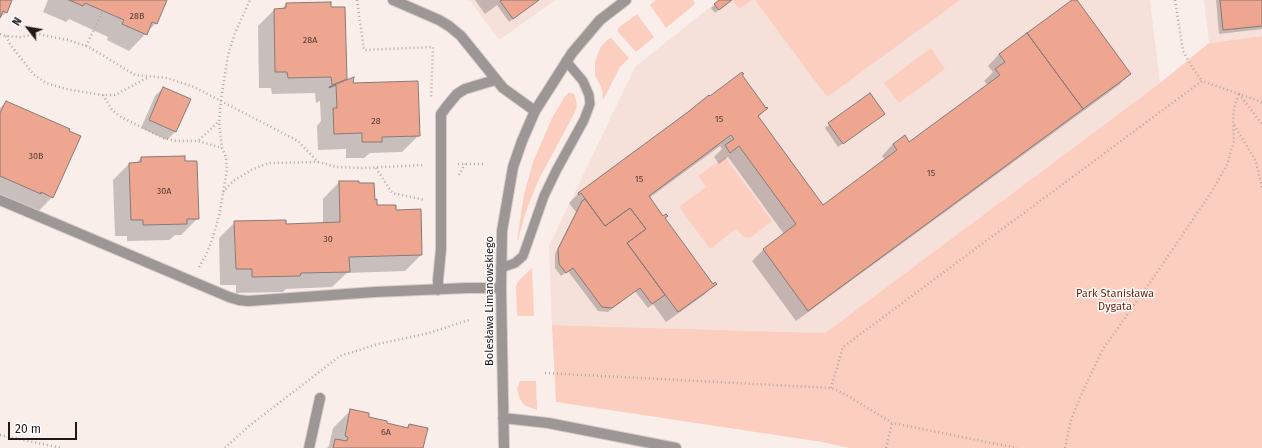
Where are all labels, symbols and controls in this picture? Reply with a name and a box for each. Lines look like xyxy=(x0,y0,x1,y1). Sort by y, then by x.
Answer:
north arrow xyxy=(8,8,48,48)
house number: 28B xyxy=(130,11,144,21)
text: N xyxy=(10,15,25,28)
house number: 28A xyxy=(303,35,317,45)
house number: 15 xyxy=(715,114,723,124)
house number: 28 xyxy=(371,116,381,126)
house number: 30B xyxy=(29,151,43,161)
house number: 15 xyxy=(927,168,935,178)
house number: 15 xyxy=(635,174,643,184)
house number: 30A xyxy=(157,186,171,196)
house number: 30 xyxy=(323,234,333,244)
street label: Bolesława Limanowskiego xyxy=(483,236,497,366)
park label: Park Stanisława Dygata xyxy=(1076,287,1154,313)
scale bar xyxy=(10,414,79,440)
text: 20 m xyxy=(15,422,41,436)
house number: 6A xyxy=(381,427,391,437)

